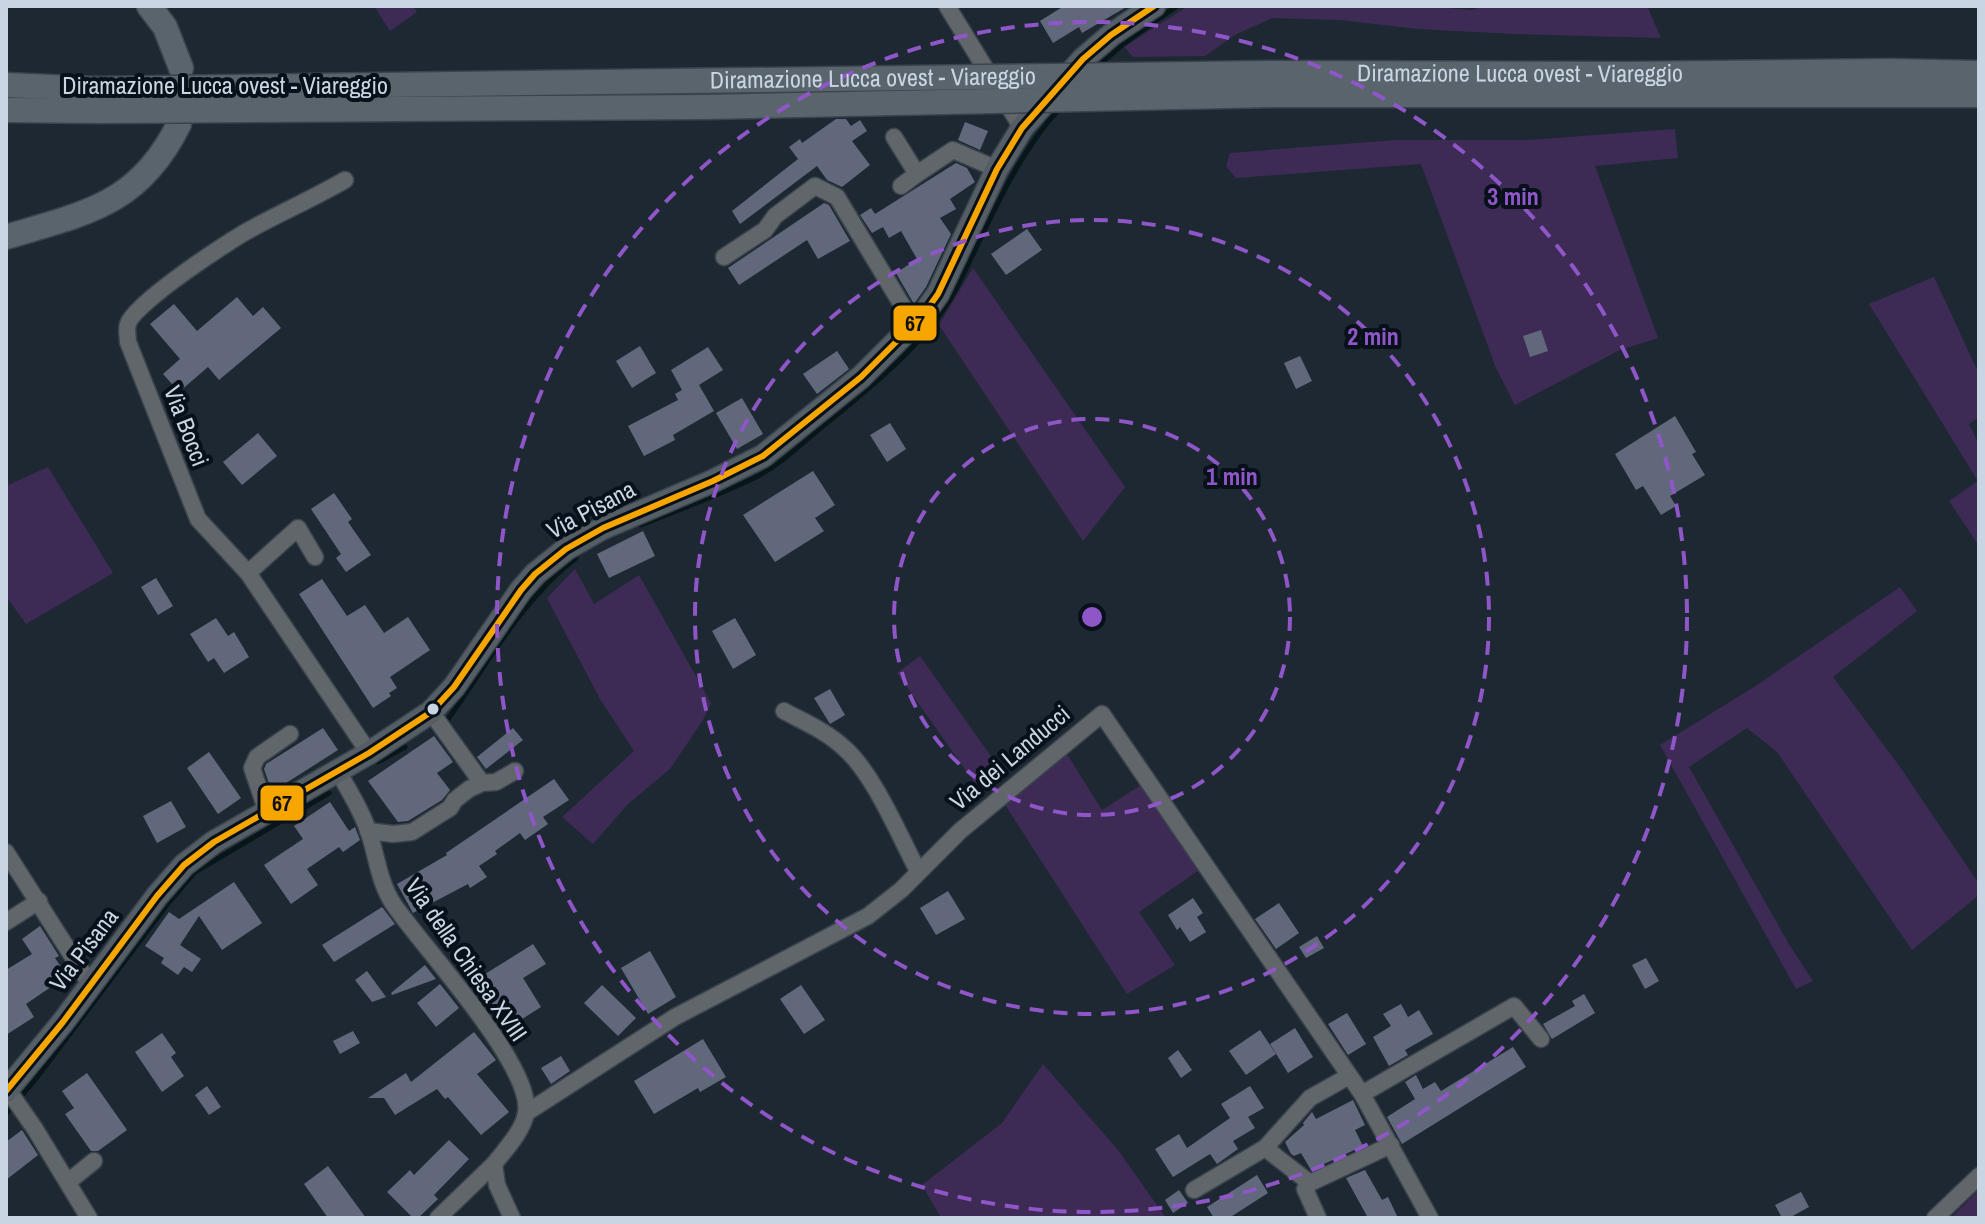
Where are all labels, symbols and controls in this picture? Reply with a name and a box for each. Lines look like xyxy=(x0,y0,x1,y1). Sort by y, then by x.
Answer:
street label: Diramazione Lucca ovest - Viareggio xyxy=(1357,56,1683,89)
street label: Diramazione Lucca ovest - Viareggio xyxy=(710,59,1036,96)
street label: Diramazione Lucca ovest - Viareggio xyxy=(62,69,388,101)
text: 3 min xyxy=(1487,180,1539,212)
line badge: 67 xyxy=(892,304,938,342)
text: 67 xyxy=(905,308,925,338)
text: 2 min xyxy=(1347,320,1399,352)
street label: Via Bocci xyxy=(157,381,217,471)
text: 1 min xyxy=(1206,460,1258,492)
street label: Via Pisana xyxy=(541,472,640,546)
centre of rings xyxy=(1078,603,1106,631)
street label: Via dei Landucci xyxy=(943,698,1076,817)
unlabelled marker xyxy=(425,701,441,717)
line badge: 67 xyxy=(259,784,305,822)
text: 67 xyxy=(272,788,292,818)
street label: Via della Chiesa XVIII xyxy=(399,872,535,1047)
street label: Via Pisana xyxy=(42,901,125,997)

